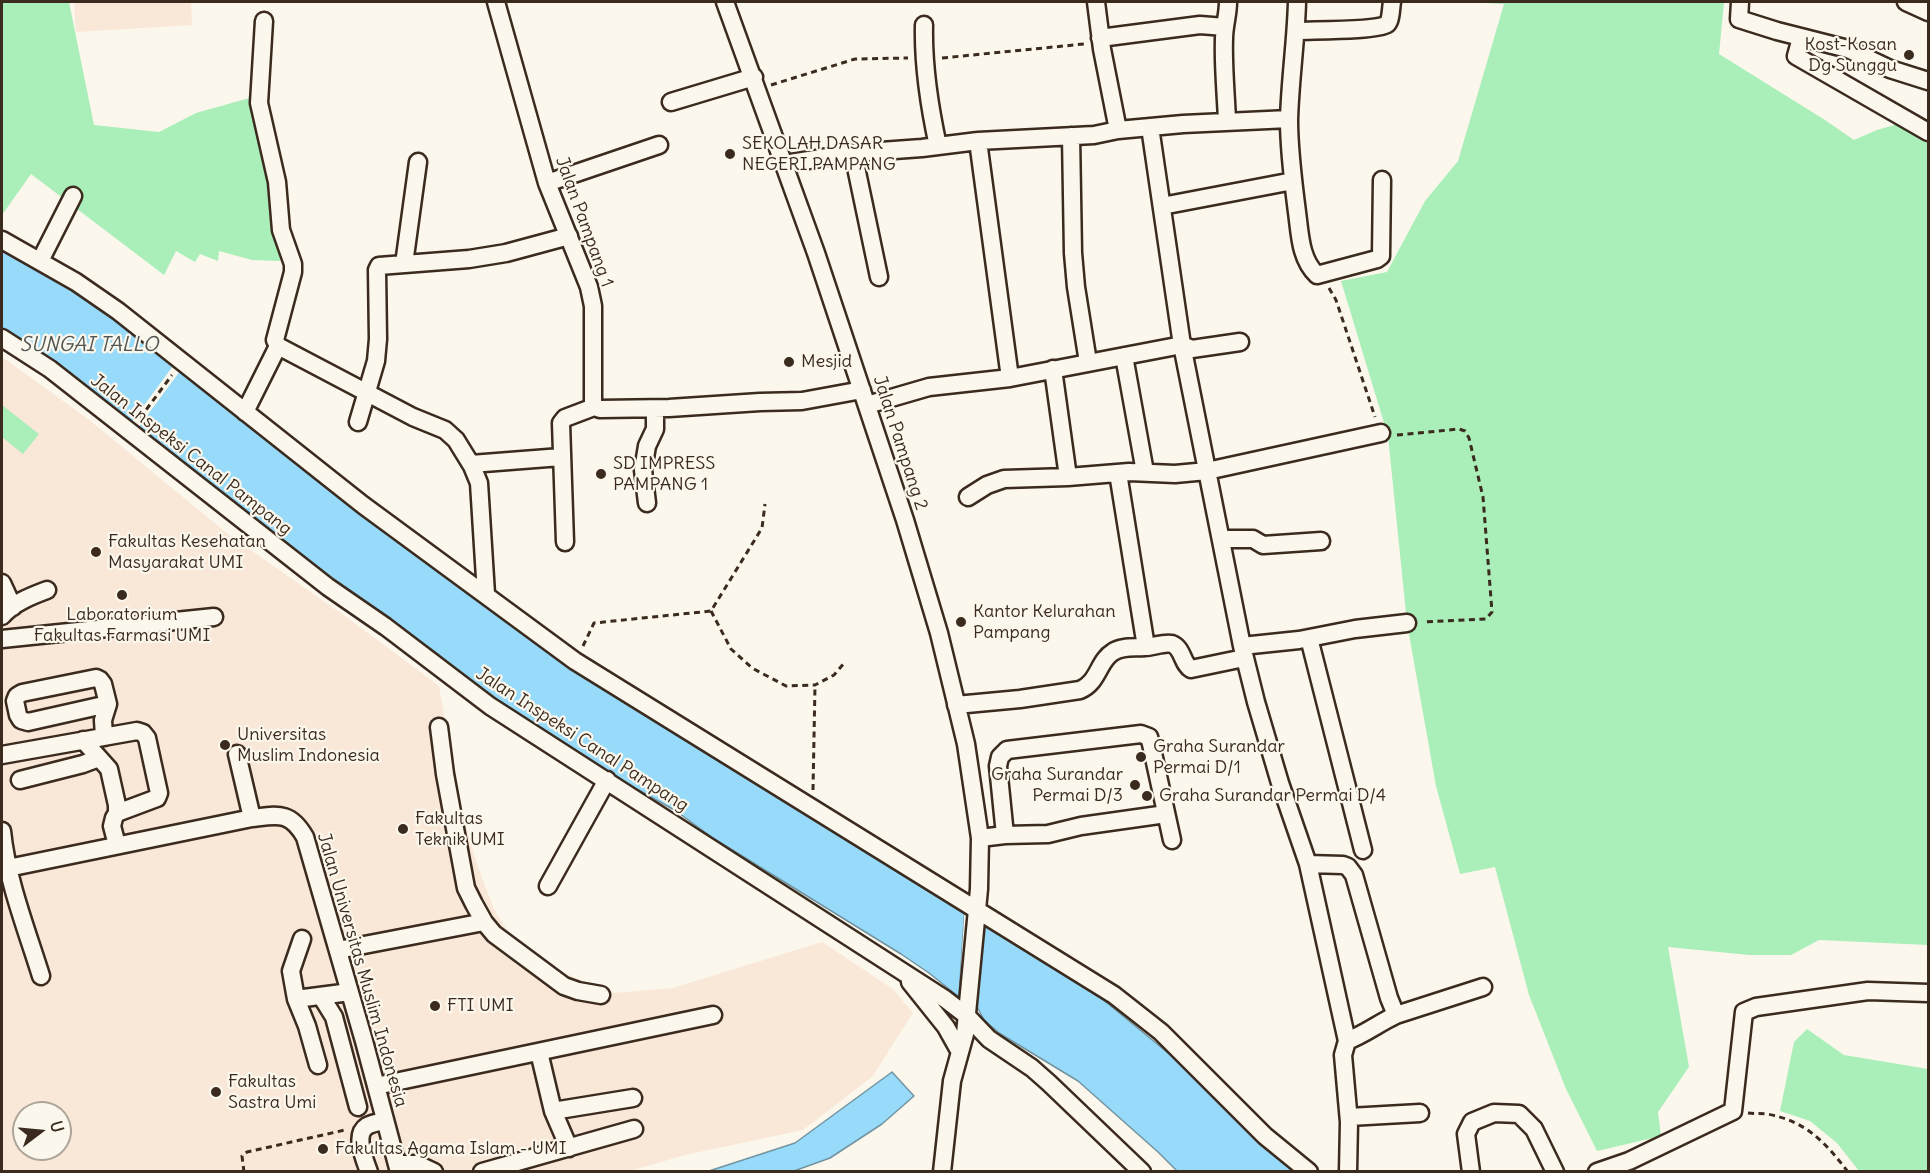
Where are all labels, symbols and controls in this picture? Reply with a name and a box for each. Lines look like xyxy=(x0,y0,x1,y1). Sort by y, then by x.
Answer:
place label: Kost-Kosan Dg Sunggu xyxy=(1804,34,1897,76)
marker: Kost-Kosan Dg Sunggu xyxy=(1902,48,1916,62)
place label: SEKOLAH DASAR NEGERI PAMPANG xyxy=(742,133,896,176)
marker: SEKOLAH DASAR NEGERI PAMPANG xyxy=(723,147,737,161)
street label: Jalan Pampang 1 xyxy=(550,154,618,290)
water label: SUNGAI TALLO xyxy=(20,333,158,357)
place label: Mesjid xyxy=(801,351,852,373)
marker: Mesjid xyxy=(782,355,796,369)
street label: Jalan Inspeksi Canal Pampang xyxy=(86,370,296,540)
street label: Jalan Pampang 2 xyxy=(868,373,932,513)
place label: SD IMPRESS PAMPANG 1 xyxy=(613,453,715,496)
marker: SD IMPRESS PAMPANG 1 xyxy=(594,467,608,481)
place label: Fakultas Kesehatan Masyarakat UMI xyxy=(108,531,266,574)
marker: Fakultas Kesehatan Masyarakat UMI xyxy=(89,545,103,559)
marker: Laboratorium Fakultas Farmasi UMI xyxy=(115,588,129,602)
place label: Kantor Kelurahan Pampang xyxy=(973,601,1116,644)
place label: Laboratorium Fakultas Farmasi UMI xyxy=(34,604,210,646)
marker: Kantor Kelurahan Pampang xyxy=(954,615,968,629)
street label: Jalan Inspeksi Canal Pampang xyxy=(472,663,692,817)
place label: Universitas Muslim Indonesia xyxy=(237,724,380,766)
place label: Graha Surandar Permai D/1 xyxy=(1153,736,1285,778)
marker: Universitas Muslim Indonesia xyxy=(218,738,232,752)
marker: Graha Surandar Permai D/1 xyxy=(1134,750,1148,764)
place label: Graha Surandar Permai D/3 xyxy=(991,764,1123,806)
marker: Graha Surandar Permai D/3 xyxy=(1128,778,1142,792)
place label: Graha Surandar Permai D/4 xyxy=(1159,785,1386,807)
marker: Graha Surandar Permai D/4 xyxy=(1140,789,1154,803)
place label: Fakultas Teknik UMI xyxy=(415,808,505,850)
marker: Fakultas Teknik UMI xyxy=(396,822,410,836)
street label: Jalan Universitas Muslim Indonesia xyxy=(312,830,412,1110)
place label: FTI UMI xyxy=(447,995,513,1017)
marker: FTI UMI xyxy=(428,999,442,1013)
place label: Fakultas Sastra Umi xyxy=(228,1071,316,1114)
marker: Fakultas Sastra Umi xyxy=(209,1085,223,1099)
north arrow xyxy=(12,1101,72,1161)
text: U xyxy=(46,1119,69,1135)
place label: Fakultas Agama Islam - UMI xyxy=(335,1138,567,1160)
marker: Fakultas Agama Islam - UMI xyxy=(316,1142,330,1156)

